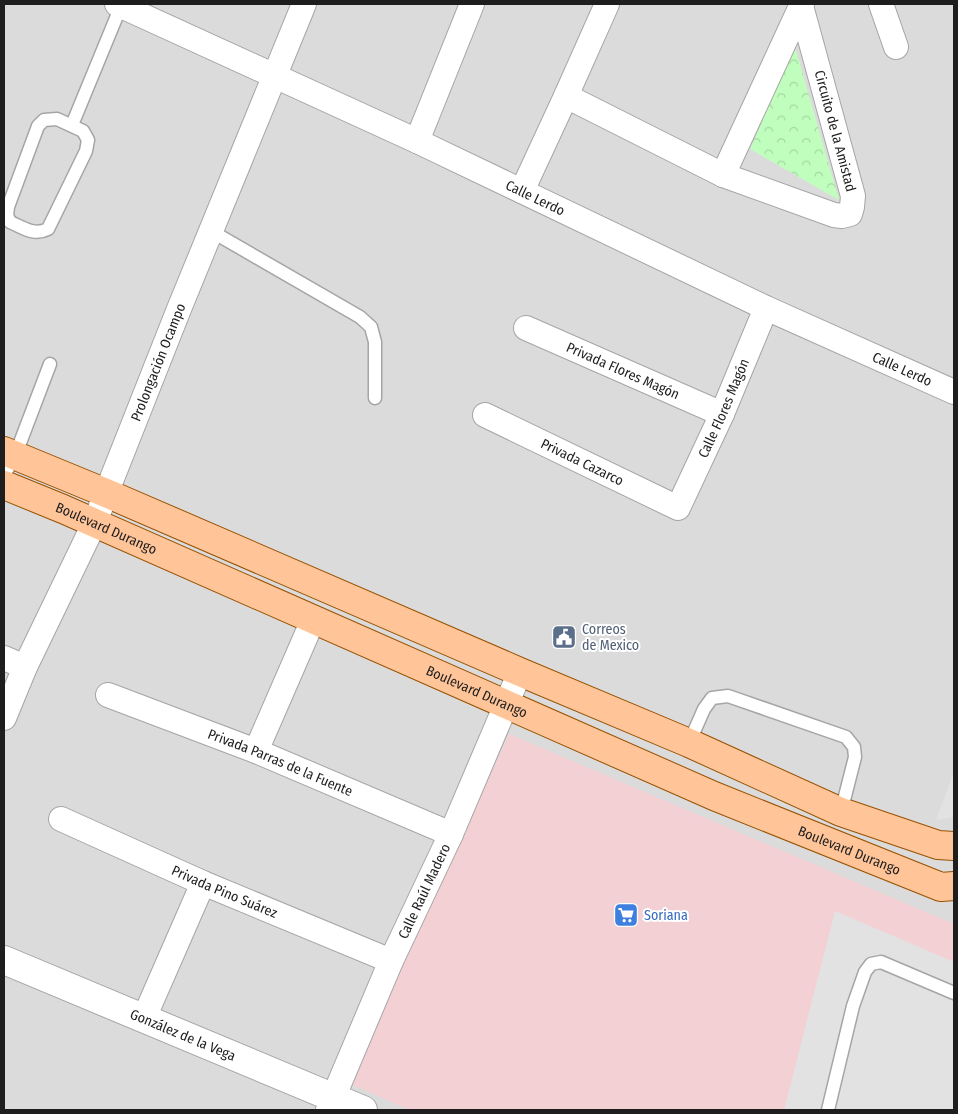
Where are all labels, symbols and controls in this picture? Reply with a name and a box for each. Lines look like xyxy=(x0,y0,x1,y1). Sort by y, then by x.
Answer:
street label: Circuito de la Amistad xyxy=(811,68,859,194)
street label: Calle Lerdo xyxy=(503,176,568,219)
street label: Prolongación Ocampo xyxy=(127,301,189,423)
street label: Privada Flores Magón xyxy=(564,338,682,403)
street label: Calle Lerdo xyxy=(870,348,935,390)
street label: Calle Flores Magón xyxy=(694,356,753,461)
street label: Privada Cazarco xyxy=(538,435,626,489)
street label: Boulevard Durango xyxy=(53,498,160,558)
place label: Correos de Mexico xyxy=(582,621,639,654)
public building icon: Correos de Mexico xyxy=(551,624,577,650)
street label: Boulevard Durango xyxy=(424,662,530,721)
street label: Privada Parras de la Fuente xyxy=(206,725,355,800)
street label: Boulevard Durango xyxy=(796,822,903,878)
street label: Calle Raúl Madero xyxy=(394,841,454,941)
street label: Privada Pino Suárez xyxy=(169,862,280,922)
supermarket icon: Soriana xyxy=(613,902,639,928)
place label: Soriana xyxy=(644,907,688,924)
street label: González de la Vega xyxy=(128,1005,238,1064)

